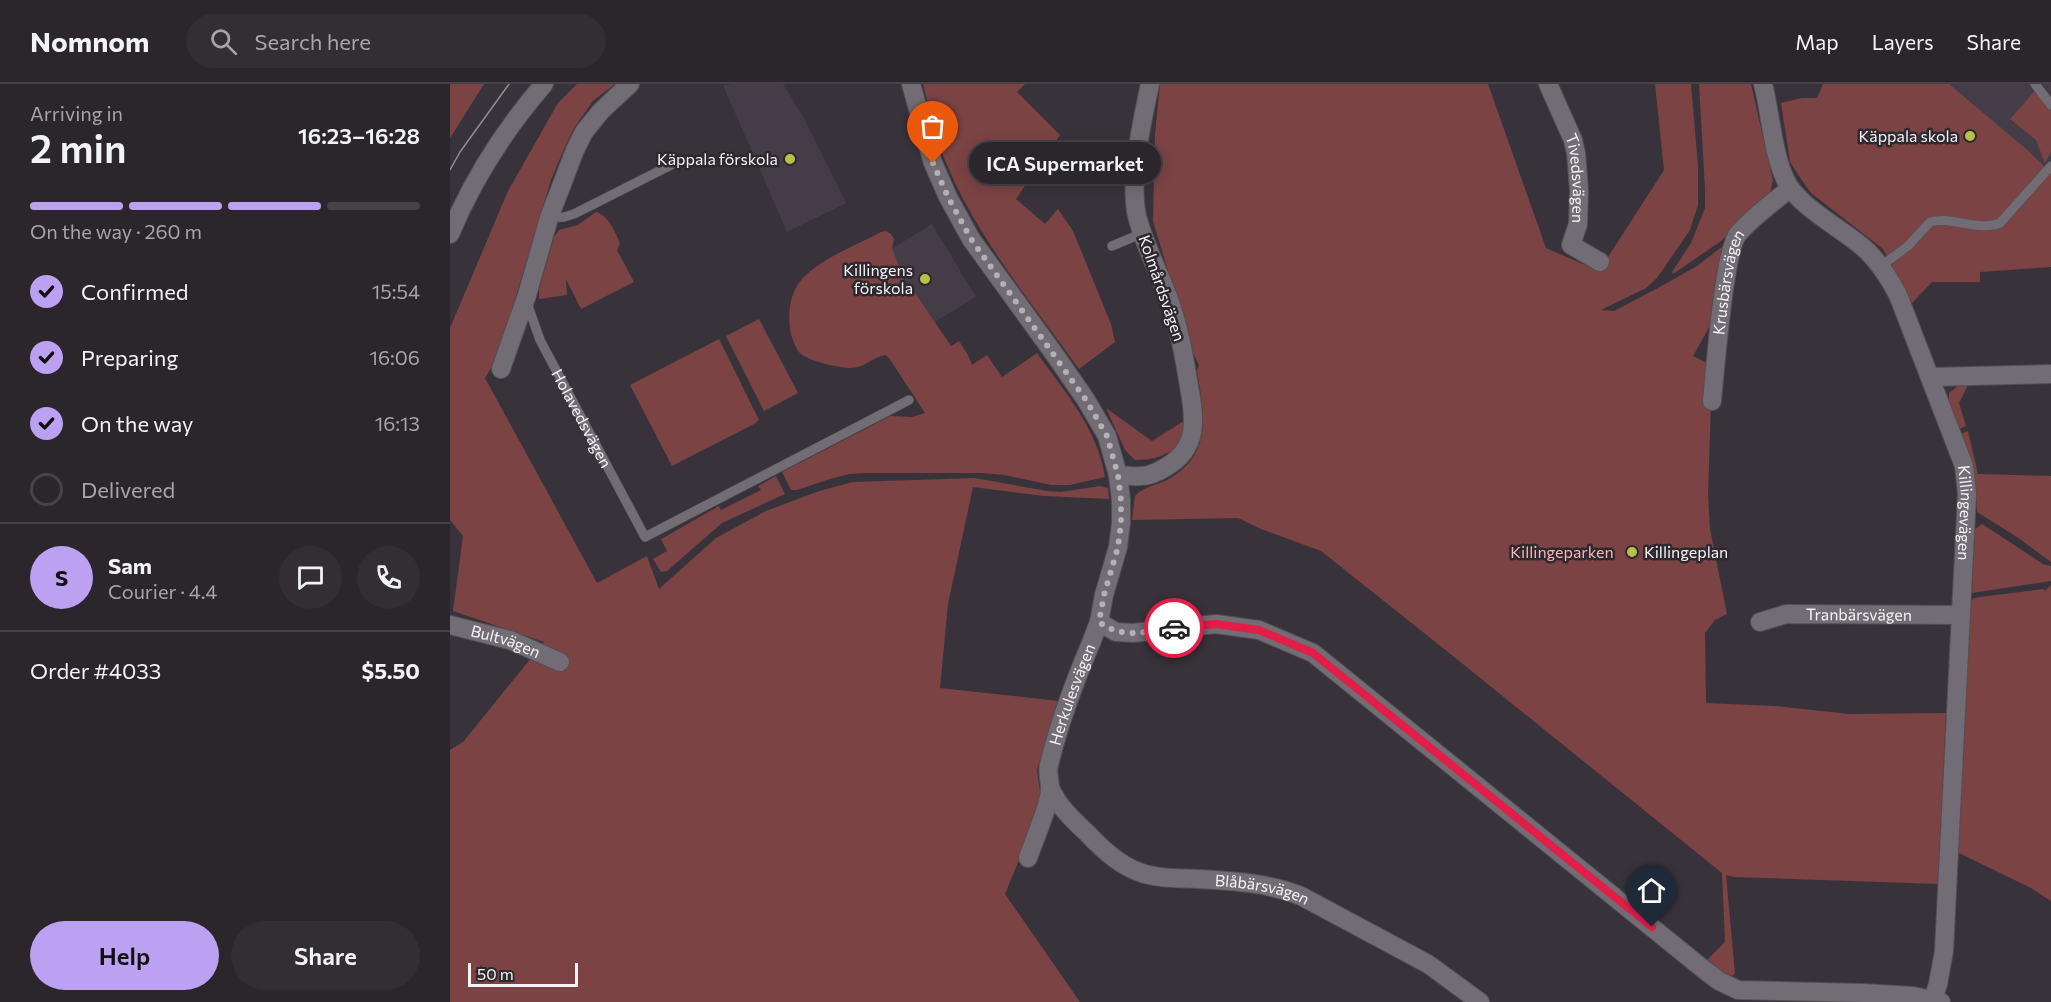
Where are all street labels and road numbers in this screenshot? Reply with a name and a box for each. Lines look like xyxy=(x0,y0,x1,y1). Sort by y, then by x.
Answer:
street label: Tivedsvägen xyxy=(1562,130,1589,223)
street label: Krusbärsvägen xyxy=(1708,225,1748,336)
street label: Kolmårdsvägen xyxy=(1135,232,1190,343)
street label: Holavedsvägen xyxy=(548,366,616,471)
street label: Killingevägen xyxy=(1955,464,1977,561)
street label: Tranbärsvägen xyxy=(1806,604,1912,624)
street label: Bultvägen xyxy=(469,621,544,661)
street label: Herkulesvägen xyxy=(1045,641,1099,747)
street label: Blåbärsvägen xyxy=(1214,870,1313,908)

